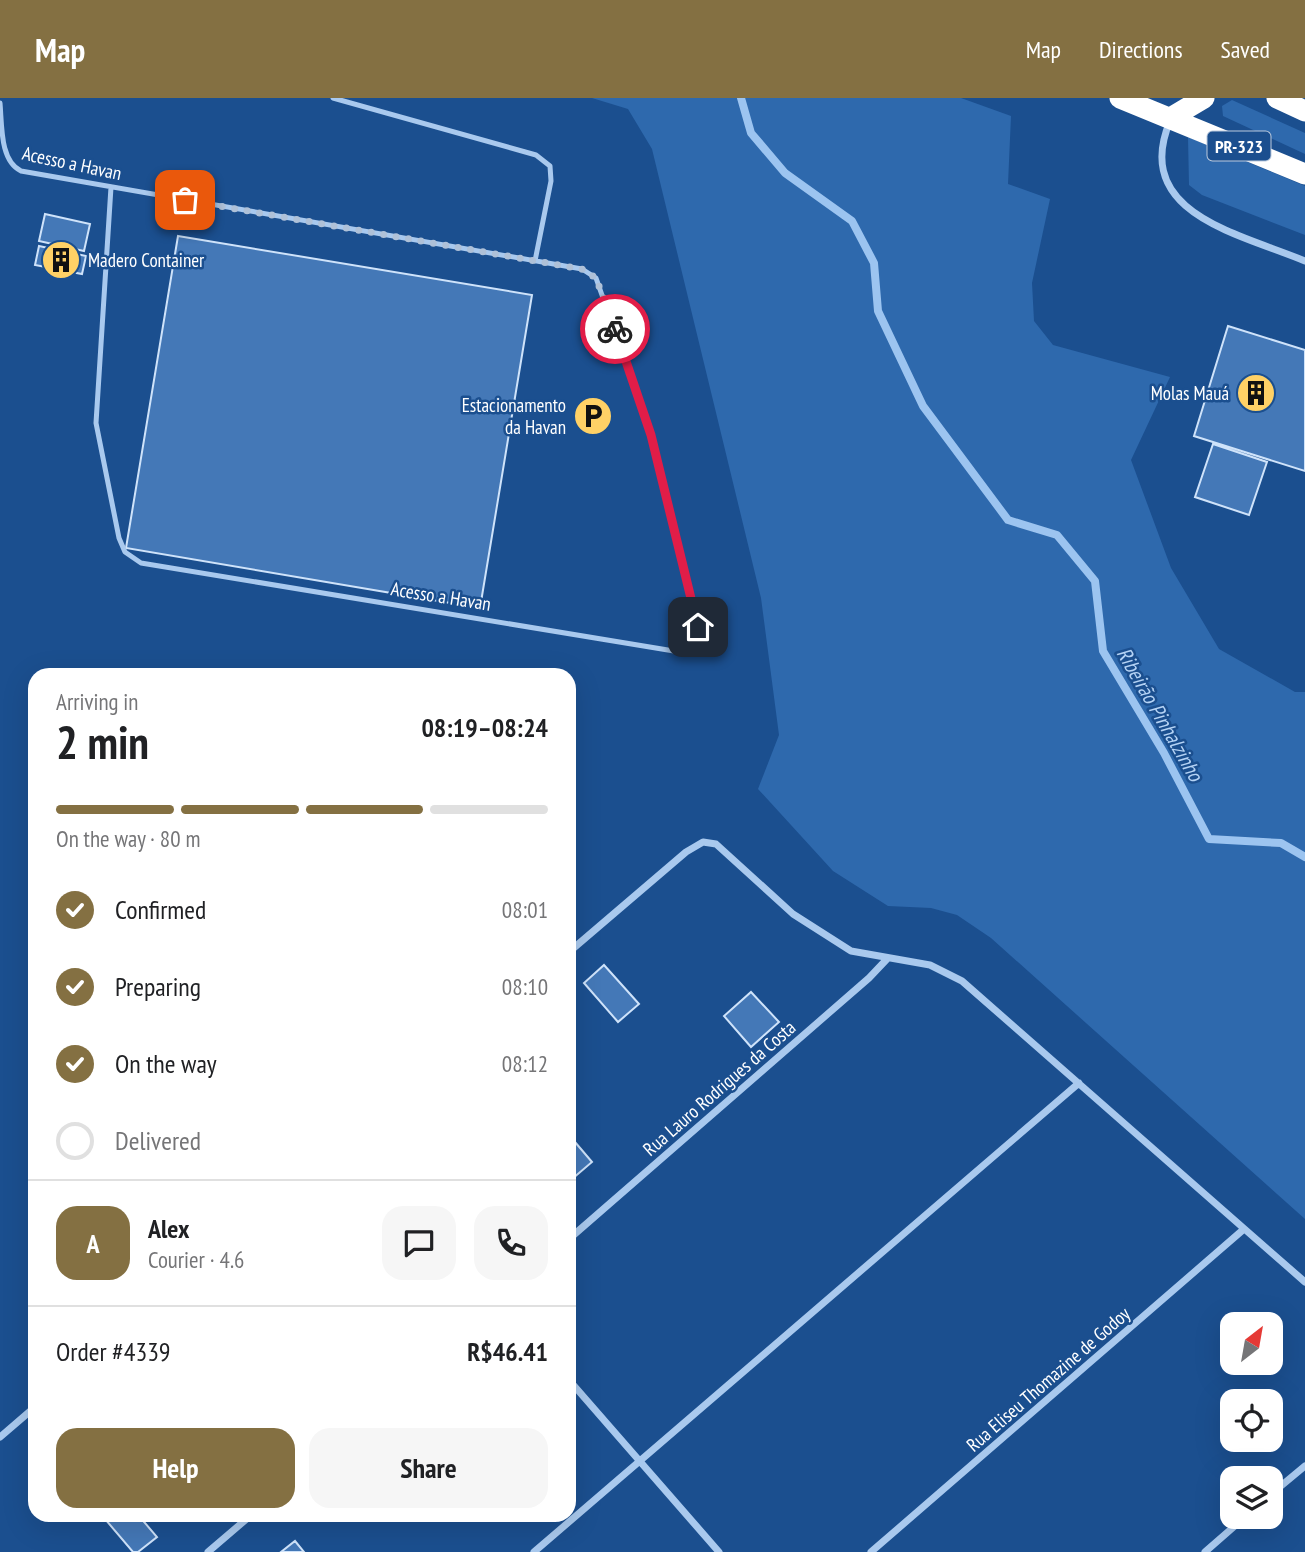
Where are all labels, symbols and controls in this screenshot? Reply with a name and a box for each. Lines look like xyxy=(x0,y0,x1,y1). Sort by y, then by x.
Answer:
text: Map xyxy=(35,28,85,71)
text: Map xyxy=(1026,34,1061,65)
text: Directions xyxy=(1099,34,1183,65)
text: Saved xyxy=(1221,34,1270,65)
road number: PR-323 xyxy=(1208,131,1270,160)
street label: Acesso a Havan xyxy=(20,141,124,185)
pin xyxy=(155,170,215,230)
icon: bag xyxy=(166,181,204,219)
building icon: Madero Container xyxy=(40,239,82,281)
place label: Madero Container xyxy=(88,248,205,272)
courier xyxy=(580,294,650,364)
icon: bike xyxy=(596,310,634,348)
building icon: Molas Mauá xyxy=(1235,372,1277,414)
place label: Molas Mauá xyxy=(1151,381,1229,405)
place label: Estacionamento da Havan xyxy=(462,393,566,439)
parking icon: Estacionamento da Havan xyxy=(572,395,614,437)
street label: Acesso a Havan xyxy=(389,576,493,616)
pin xyxy=(668,597,728,657)
icon: home xyxy=(679,608,717,646)
water label: Ribeirão Pinhalzinho xyxy=(1111,642,1210,787)
text: Arriving in xyxy=(56,687,138,716)
text: 08:19–08:24 xyxy=(421,711,548,744)
text: 2 min xyxy=(56,712,149,772)
text: On the way · 80 m xyxy=(56,824,200,853)
icon: check xyxy=(56,891,94,929)
text: Confirmed xyxy=(115,893,206,926)
text: 08:01 xyxy=(502,895,548,924)
icon: check xyxy=(56,968,94,1006)
text: Preparing xyxy=(115,970,201,1003)
text: 08:10 xyxy=(502,972,548,1001)
street label: Rua Lauro Rodrigues da Costa xyxy=(638,1015,800,1161)
icon: check xyxy=(56,1045,94,1083)
text: On the way xyxy=(115,1047,217,1080)
text: 08:12 xyxy=(502,1049,548,1078)
text: Delivered xyxy=(115,1124,201,1157)
button: chat xyxy=(382,1206,456,1280)
button: phone xyxy=(474,1206,548,1280)
text: Alex xyxy=(148,1212,189,1245)
text: A xyxy=(86,1227,100,1260)
text: Courier · 4.6 xyxy=(148,1245,244,1274)
street label: Rua Eliseu Thomazine de Godoy xyxy=(961,1301,1135,1457)
north arrow xyxy=(1220,1312,1283,1376)
map controls xyxy=(1220,1312,1283,1529)
text: Order #4339 xyxy=(56,1335,171,1368)
text: R$46.41 xyxy=(467,1335,548,1368)
button: locate xyxy=(1220,1389,1283,1452)
button: Help xyxy=(56,1428,295,1508)
button: Share xyxy=(309,1428,548,1508)
button: layers xyxy=(1220,1466,1283,1529)

